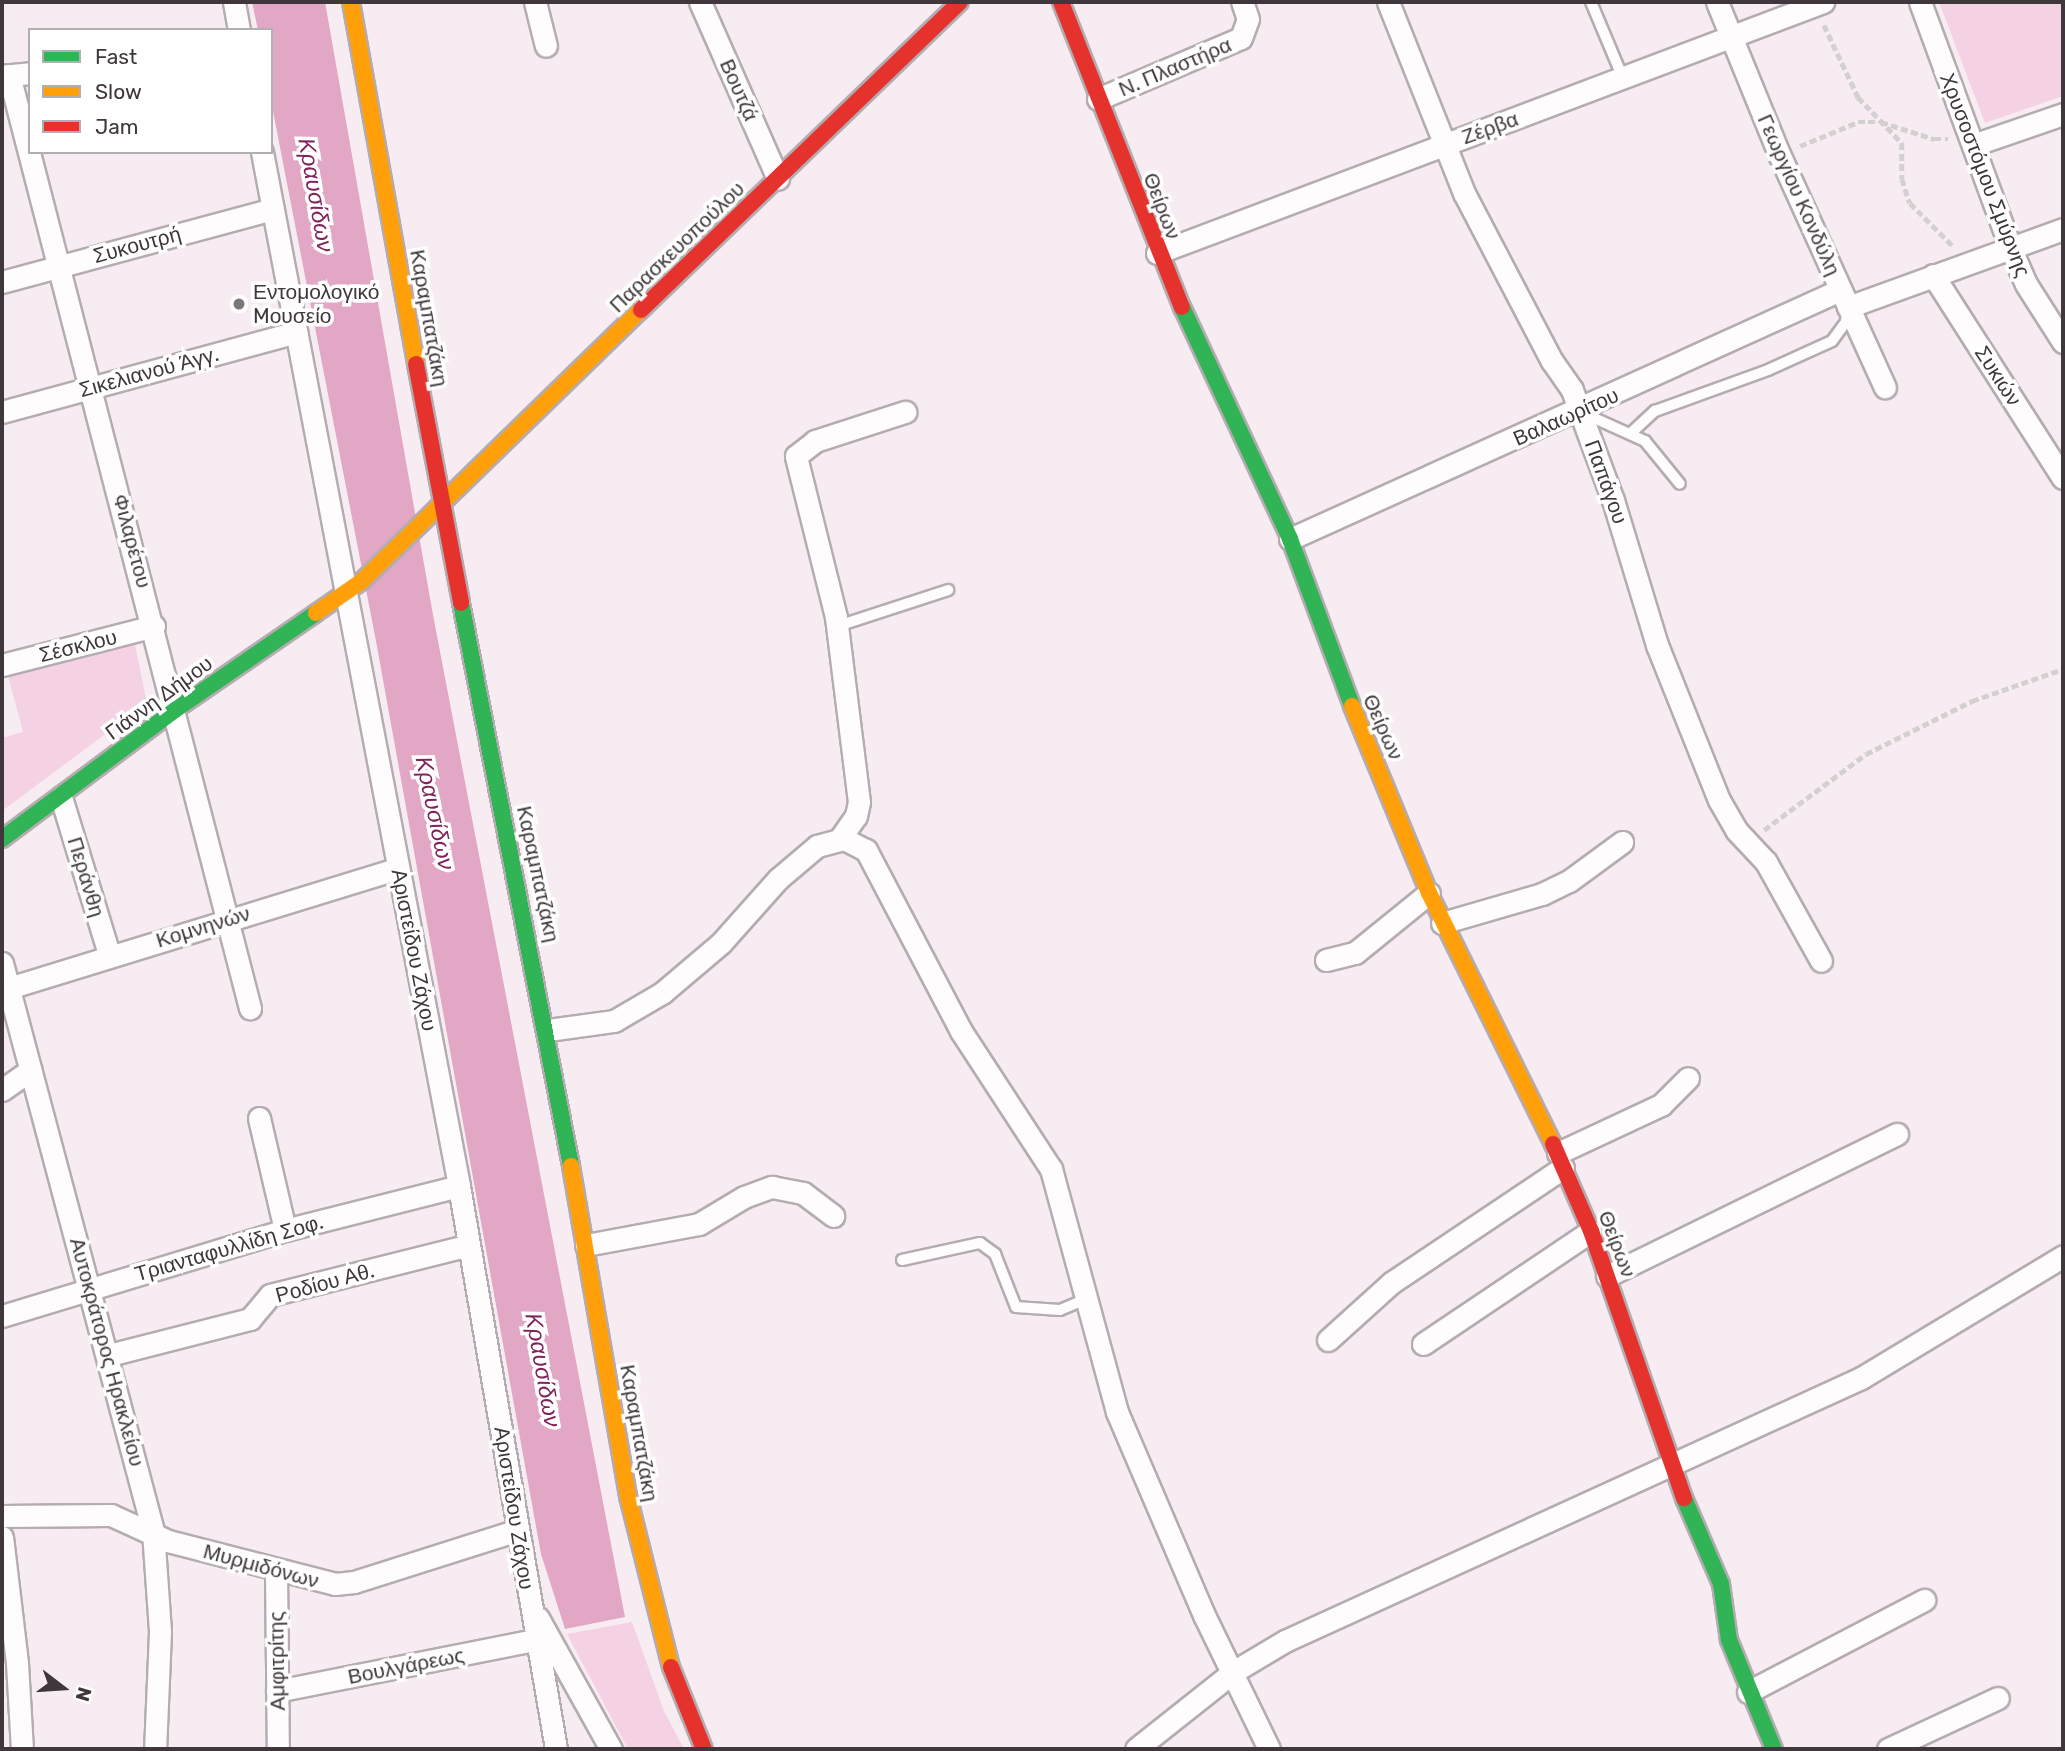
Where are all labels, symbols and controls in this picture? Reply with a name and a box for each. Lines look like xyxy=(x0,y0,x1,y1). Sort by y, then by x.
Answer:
legend xyxy=(28,28,273,154)
street label: Ν. Πλαστήρα xyxy=(1115,32,1235,102)
text: Fast xyxy=(95,44,137,69)
street label: Βουτζά xyxy=(714,55,764,125)
street label: Χρυσοστόμου Σμύρνης xyxy=(1934,70,2036,280)
text: Slow xyxy=(95,79,142,104)
street label: Ζέρβα xyxy=(1458,106,1522,150)
street label: Γεωργίου Κονδύλη xyxy=(1752,110,1846,280)
text: Jam xyxy=(95,114,139,139)
water label: Κραυσίδων xyxy=(292,136,340,254)
street label: Θείρων xyxy=(1138,169,1186,243)
street label: Παρασκευοπούλου xyxy=(604,176,750,318)
street label: Συκουτρή xyxy=(90,221,184,269)
street label: Καραμπατζάκη xyxy=(405,248,453,388)
place label: Εντομολογικό Mουσείο xyxy=(253,279,380,329)
marker: Εντομολογικό Mουσείο xyxy=(231,296,247,312)
street label: Σικελιανού Άγγ. xyxy=(76,341,222,403)
street label: Συκιών xyxy=(1969,341,2027,411)
street label: Βαλαωρίτου xyxy=(1509,383,1623,451)
street label: Παπάγου xyxy=(1579,437,1633,527)
street label: Φιλαρέτου xyxy=(107,491,157,591)
street label: Σέσκλου xyxy=(37,624,119,668)
street label: Γιάννη Δήμου xyxy=(101,651,217,745)
street label: Θείρων xyxy=(1357,690,1409,764)
water label: Κραυσίδων xyxy=(409,754,461,872)
street label: Καραμπατζάκη xyxy=(511,804,565,944)
street label: Περάνθη xyxy=(62,834,110,920)
street label: Αριστείδου Ζάχου xyxy=(386,867,442,1033)
street label: Κομνηνών xyxy=(153,901,253,953)
street label: Θείρων xyxy=(1593,1207,1641,1281)
street label: Τριανταφυλλίδη Σοφ. xyxy=(132,1209,326,1287)
street label: Αυτοκράτορος Ηρακλείου xyxy=(64,1235,150,1469)
street label: Ροδίου Αθ. xyxy=(273,1258,377,1308)
water label: Κραυσίδων xyxy=(519,1311,567,1429)
street label: Καραμπατζάκη xyxy=(615,1363,663,1503)
street label: Αριστείδου Ζάχου xyxy=(489,1425,539,1591)
street label: Μυρμιδόνων xyxy=(201,1539,321,1593)
street label: Αμφιτρίτης xyxy=(264,1611,290,1711)
street label: Βουλγάρεως xyxy=(346,1642,466,1690)
north arrow xyxy=(28,1653,98,1723)
text: N xyxy=(71,1684,97,1704)

